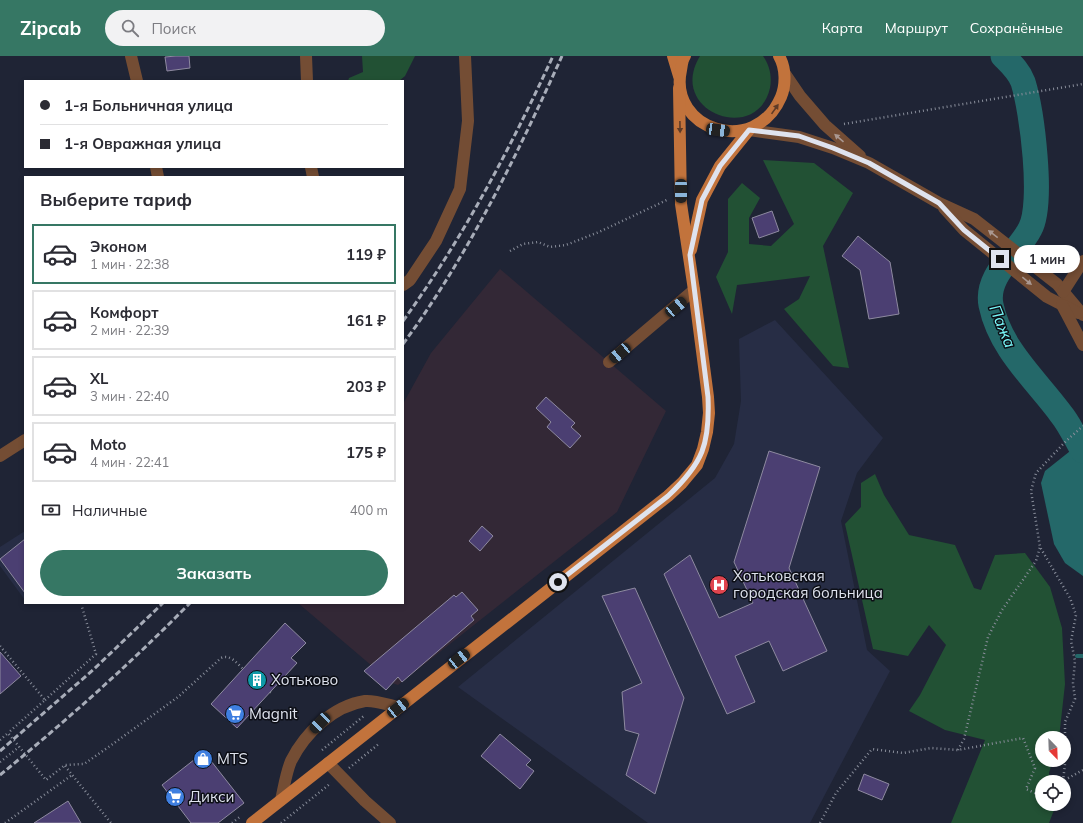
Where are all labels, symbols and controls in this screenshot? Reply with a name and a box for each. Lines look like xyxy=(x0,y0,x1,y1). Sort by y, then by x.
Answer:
search box xyxy=(105,10,385,46)
text: Zipcab xyxy=(20,16,81,40)
icon: search xyxy=(119,17,141,39)
text: Поиск xyxy=(151,19,196,38)
text: Карта xyxy=(822,19,863,37)
text: Маршрут xyxy=(885,19,948,37)
text: Сохранённые xyxy=(970,19,1063,37)
text: 1-я Больничная улица xyxy=(64,96,233,115)
one-way arrow xyxy=(771,103,779,114)
one-way arrow xyxy=(677,121,683,134)
car xyxy=(705,122,731,138)
one-way arrow xyxy=(834,133,845,142)
text: 1-я Овражная улица xyxy=(64,134,221,153)
car xyxy=(675,179,687,203)
text: Выберите тариф xyxy=(40,188,192,211)
one-way arrow xyxy=(988,230,999,239)
icon: car xyxy=(42,236,78,272)
text: Эконом xyxy=(90,237,147,256)
text: 119 ₽ xyxy=(346,245,386,264)
callout: 1 мин xyxy=(1014,245,1080,273)
route end xyxy=(991,250,1009,268)
text: 1 мин xyxy=(1029,251,1065,267)
text: 1 мин · 22:38 xyxy=(90,256,169,272)
one-way arrow xyxy=(1022,277,1033,285)
car xyxy=(663,295,689,319)
icon: car xyxy=(42,302,78,338)
water label: Пажа xyxy=(985,302,1021,351)
text: Комфорт xyxy=(90,303,159,322)
text: 161 ₽ xyxy=(346,311,386,330)
text: 2 мин · 22:39 xyxy=(90,322,169,338)
car xyxy=(607,341,633,365)
icon: car xyxy=(42,368,78,404)
text: XL xyxy=(90,369,108,388)
text: 203 ₽ xyxy=(346,377,386,396)
text: 3 мин · 22:40 xyxy=(90,388,169,404)
icon: car xyxy=(42,434,78,470)
text: Moto xyxy=(90,435,126,454)
text: 175 ₽ xyxy=(346,443,386,462)
text: 4 мин · 22:41 xyxy=(90,454,169,470)
icon: cash xyxy=(40,499,62,521)
text: Наличные xyxy=(72,501,147,520)
text: 400 m xyxy=(350,502,388,518)
button: Заказать xyxy=(40,550,388,596)
place label: Хотьковская городская больница xyxy=(733,566,883,602)
route start xyxy=(549,573,567,591)
hospital icon: Хотьковская городская больница xyxy=(708,574,730,596)
car xyxy=(446,647,472,671)
building icon: Хотьково xyxy=(246,669,268,691)
place label: Хотьково xyxy=(271,670,338,689)
car xyxy=(385,696,411,720)
supermarket icon: Magnit xyxy=(224,703,246,725)
place label: Magnit xyxy=(249,704,298,723)
car xyxy=(307,710,333,736)
north arrow xyxy=(1035,731,1071,767)
map controls xyxy=(1035,731,1071,811)
shop icon: MTS xyxy=(192,748,214,770)
place label: MTS xyxy=(217,749,248,768)
button: locate xyxy=(1035,775,1071,811)
supermarket icon: Дикси xyxy=(164,786,186,808)
place label: Дикси xyxy=(189,787,235,806)

